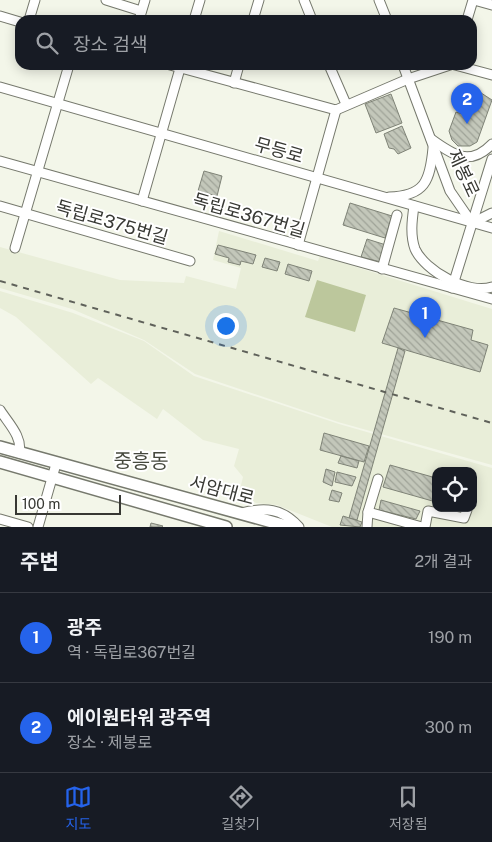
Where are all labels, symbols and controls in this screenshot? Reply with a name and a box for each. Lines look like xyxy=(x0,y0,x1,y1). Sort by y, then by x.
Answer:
search box xyxy=(15,15,477,70)
icon: search xyxy=(33,29,61,57)
text: 장소 검색 xyxy=(73,33,148,55)
pin: 2 xyxy=(451,83,483,124)
street label: 무등로 xyxy=(252,133,306,167)
street label: 제봉로 xyxy=(444,146,484,200)
street label: 독립로367번길 xyxy=(190,189,308,241)
street label: 독립로375번길 xyxy=(53,196,171,248)
pin: 1 xyxy=(409,297,441,338)
your location xyxy=(213,313,239,339)
district label: 중흥동 xyxy=(113,449,169,473)
map controls xyxy=(432,467,477,512)
button: locate xyxy=(432,467,477,512)
street label: 서암대로 xyxy=(187,471,257,509)
scale bar xyxy=(15,492,121,515)
text: 100 m xyxy=(22,496,60,512)
text: 주변 xyxy=(20,549,59,574)
text: 2개 결과 xyxy=(414,552,472,571)
text: 광주 xyxy=(67,616,102,638)
text: 1 xyxy=(33,628,39,647)
text: 190 m xyxy=(428,628,472,647)
text: 역 · 독립로367번길 xyxy=(67,643,196,662)
text: 에이원타워 광주역 xyxy=(67,706,211,728)
text: 2 xyxy=(31,718,41,737)
text: 300 m xyxy=(425,718,472,737)
text: 장소 · 제봉로 xyxy=(67,733,152,752)
tab: 지도 xyxy=(64,783,92,833)
tab: 길찾기 xyxy=(221,783,260,833)
tab: 저장됨 xyxy=(389,783,428,833)

